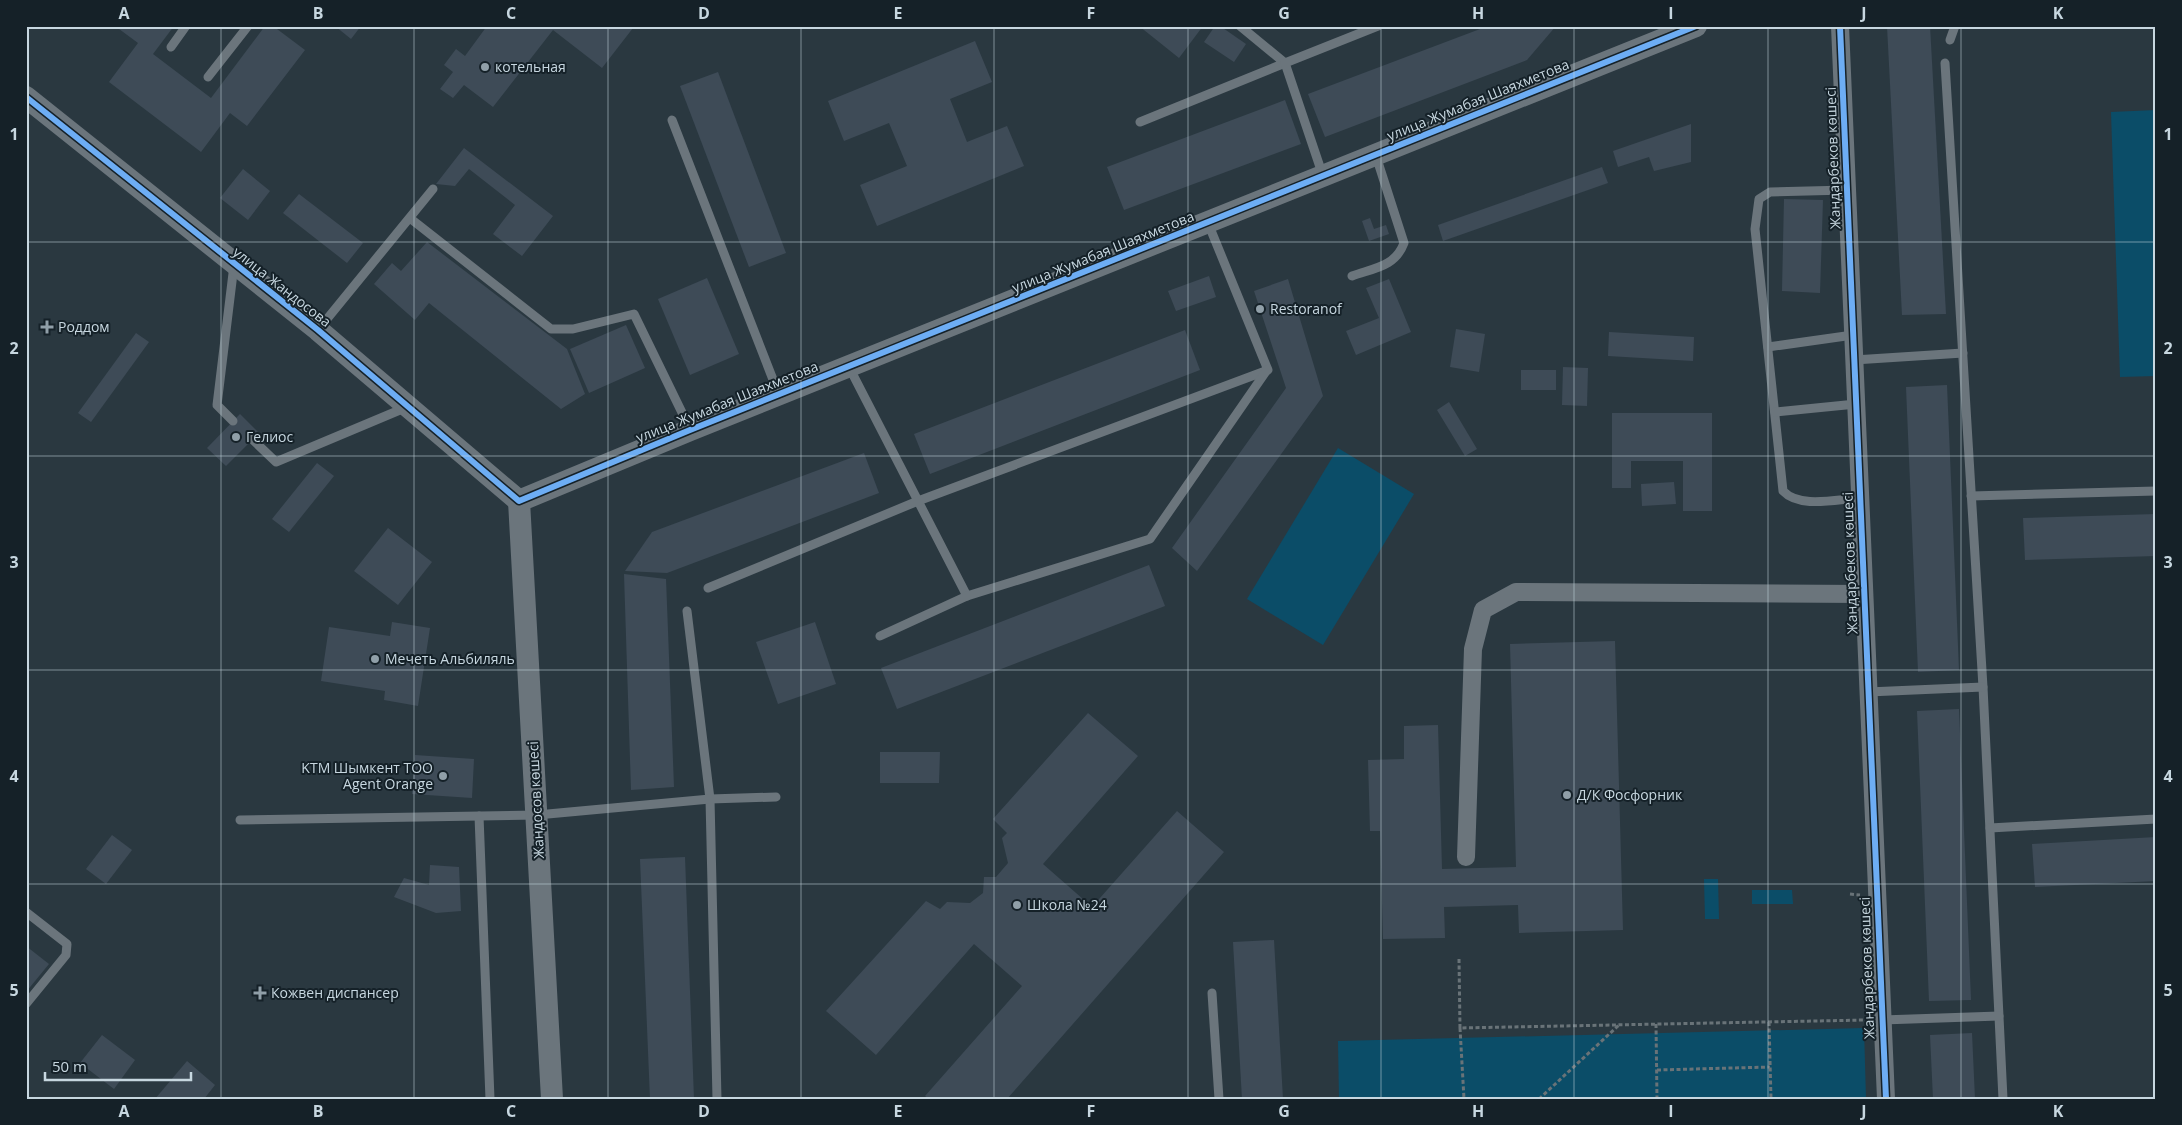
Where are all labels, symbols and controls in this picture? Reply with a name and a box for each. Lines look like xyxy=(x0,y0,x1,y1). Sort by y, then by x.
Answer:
text: A xyxy=(118,2,130,24)
text: B xyxy=(313,2,323,24)
text: C xyxy=(506,2,516,24)
text: D xyxy=(698,2,710,24)
text: E xyxy=(894,2,903,24)
text: F xyxy=(1087,2,1095,24)
text: G xyxy=(1278,2,1290,24)
text: H xyxy=(1472,2,1484,24)
text: I xyxy=(1668,2,1674,24)
text: J xyxy=(1859,2,1867,24)
text: K xyxy=(2053,2,2064,24)
street label: улица Жумабая Шаяхметова xyxy=(1384,54,1572,145)
place label: котельная xyxy=(495,57,566,76)
marker: котельная xyxy=(479,61,491,73)
street label: Жандарбеков көшесі xyxy=(1821,86,1844,230)
text: 1 xyxy=(9,123,19,145)
text: 1 xyxy=(2163,123,2173,145)
street label: улица Жумабая Шаяхметова xyxy=(1009,206,1197,297)
street label: улица Жандосова xyxy=(229,242,335,331)
place label: Restoranof xyxy=(1270,299,1343,318)
marker: Restoranof xyxy=(1254,303,1266,315)
place label: Роддом xyxy=(58,317,110,336)
marker: Роддом xyxy=(40,320,54,334)
text: 2 xyxy=(9,337,19,359)
text: 2 xyxy=(2163,337,2173,359)
street label: улица Жумабая Шаяхметова xyxy=(633,356,821,447)
place label: Гелиос xyxy=(246,427,293,446)
marker: Гелиос xyxy=(230,431,242,443)
street label: Жандарбеков көшесі xyxy=(1838,491,1861,635)
text: 3 xyxy=(9,551,19,573)
text: 3 xyxy=(2163,551,2173,573)
place label: Мечеть Альбиляль xyxy=(385,649,515,668)
marker: Мечеть Альбиляль xyxy=(369,653,381,665)
street label: Жандосов көшесі xyxy=(523,741,548,859)
place label: KTM Шымкент ТОО Agent Orange xyxy=(301,758,433,793)
text: 4 xyxy=(9,765,19,787)
text: 4 xyxy=(2163,765,2173,787)
marker: KTM Шымкент ТОО Agent Orange xyxy=(437,770,449,782)
place label: Д/К Фосфорник xyxy=(1577,785,1683,804)
marker: Д/К Фосфорник xyxy=(1561,789,1573,801)
place label: Школа №24 xyxy=(1027,895,1107,914)
street label: Жандарбеков көшесі xyxy=(1855,896,1878,1040)
marker: Школа №24 xyxy=(1011,899,1023,911)
text: 5 xyxy=(9,979,19,1001)
text: 5 xyxy=(2163,979,2173,1001)
place label: Кожвен диспансер xyxy=(271,983,399,1002)
marker: Кожвен диспансер xyxy=(253,986,267,1000)
scale bar xyxy=(45,1050,191,1082)
text: 50 m xyxy=(52,1056,87,1076)
text: A xyxy=(118,1100,130,1122)
text: B xyxy=(313,1100,323,1122)
text: C xyxy=(506,1100,516,1122)
text: D xyxy=(698,1100,710,1122)
text: E xyxy=(894,1100,903,1122)
text: F xyxy=(1087,1100,1095,1122)
text: G xyxy=(1278,1100,1290,1122)
text: H xyxy=(1472,1100,1484,1122)
text: I xyxy=(1668,1100,1674,1122)
text: J xyxy=(1859,1100,1867,1122)
text: K xyxy=(2053,1100,2064,1122)

